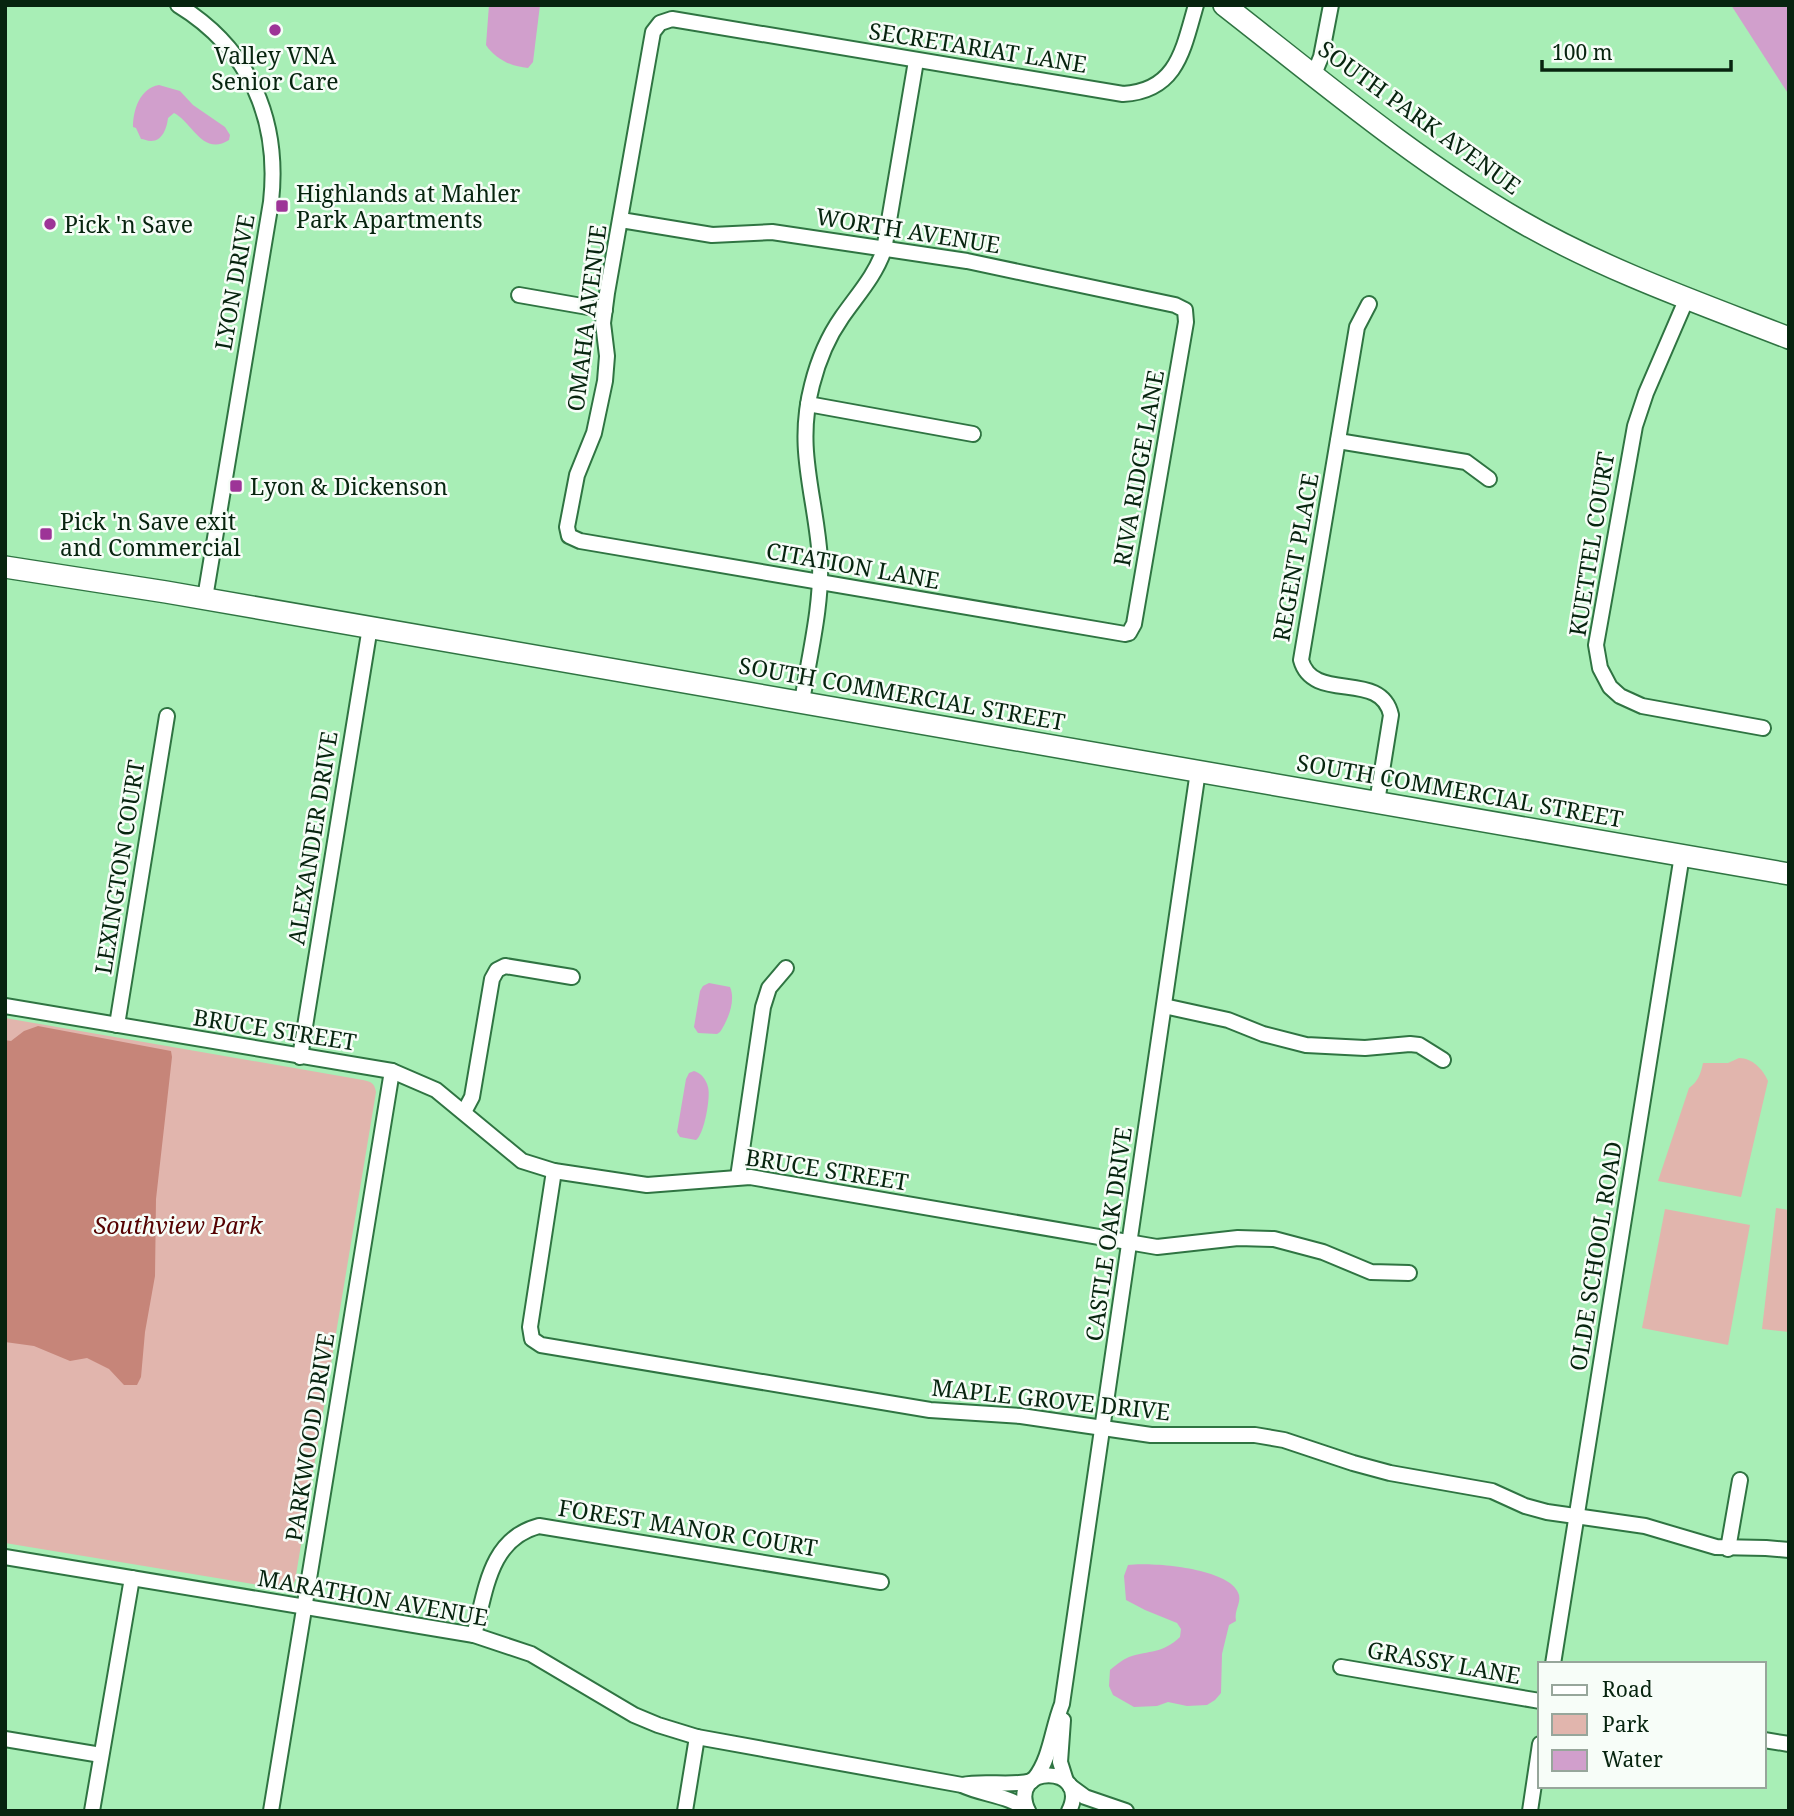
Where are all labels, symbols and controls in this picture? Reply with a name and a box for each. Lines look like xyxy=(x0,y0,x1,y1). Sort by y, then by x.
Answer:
street label: SECRETARIAT LANE xyxy=(867,14,1089,80)
marker: Valley VNA Senior Care xyxy=(267,22,283,38)
scale bar xyxy=(1542,28,1731,72)
street label: SOUTH PARK AVENUE xyxy=(1312,33,1528,201)
text: 100 m xyxy=(1552,38,1613,66)
place label: Valley VNA Senior Care xyxy=(211,39,339,97)
place label: Highlands at Mahler Park Apartments xyxy=(296,177,521,235)
marker: Highlands at Mahler Park Apartments xyxy=(274,198,290,214)
street label: WORTH AVENUE xyxy=(814,200,1002,260)
place label: Pick 'n Save xyxy=(64,208,193,240)
street label: LYON DRIVE xyxy=(206,212,262,352)
marker: Pick 'n Save xyxy=(42,216,58,232)
street label: OMAHA AVENUE xyxy=(559,223,613,413)
street label: RIVA RIDGE LANE xyxy=(1105,367,1171,569)
street label: KUETTEL COURT xyxy=(1561,450,1621,638)
place label: Lyon & Dickenson xyxy=(250,470,448,502)
street label: REGENT PLACE xyxy=(1264,470,1326,644)
marker: Lyon & Dickenson xyxy=(228,478,244,494)
place label: Pick 'n Save exit and Commercial xyxy=(60,505,241,563)
marker: Pick 'n Save exit and Commercial xyxy=(38,526,54,542)
street label: CITATION LANE xyxy=(764,534,942,596)
street label: SOUTH COMMERCIAL STREET xyxy=(736,649,1068,737)
street label: ALEXANDER DRIVE xyxy=(279,729,345,947)
street label: SOUTH COMMERCIAL STREET xyxy=(1294,746,1626,834)
street label: LEXINGTON COURT xyxy=(86,758,152,976)
street label: BRUCE STREET xyxy=(191,1000,359,1058)
street label: CASTLE OAK DRIVE xyxy=(1077,1125,1139,1343)
street label: OLDE SCHOOL ROAD xyxy=(1561,1139,1629,1373)
street label: BRUCE STREET xyxy=(743,1140,911,1198)
park label: Southview Park xyxy=(94,1209,263,1241)
street label: PARKWOOD DRIVE xyxy=(277,1330,341,1544)
street label: MAPLE GROVE DRIVE xyxy=(930,1371,1172,1427)
street label: FOREST MANOR COURT xyxy=(556,1491,820,1563)
street label: MARATHON AVENUE xyxy=(255,1561,491,1633)
street label: GRASSY LANE xyxy=(1365,1633,1523,1691)
legend xyxy=(1538,1662,1766,1788)
text: Road xyxy=(1602,1675,1653,1703)
text: Park xyxy=(1602,1710,1649,1738)
text: Water xyxy=(1602,1745,1663,1773)

